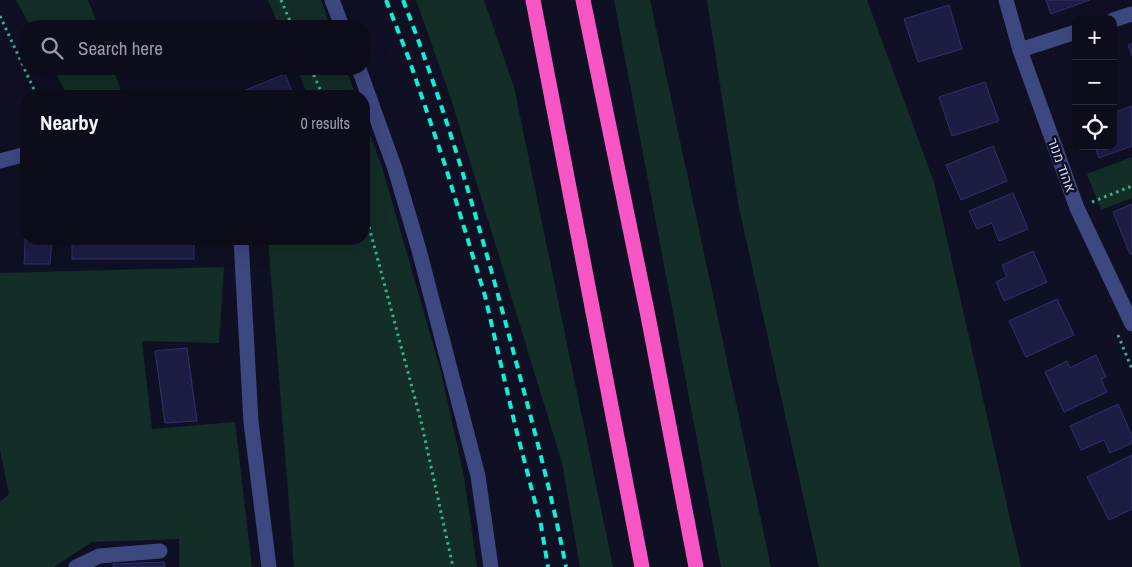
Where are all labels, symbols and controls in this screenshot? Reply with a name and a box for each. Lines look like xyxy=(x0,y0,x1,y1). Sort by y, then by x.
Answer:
map controls xyxy=(1072,15,1117,150)
button: + xyxy=(1072,15,1117,60)
search box xyxy=(20,20,370,75)
icon: search xyxy=(38,34,66,62)
text: Search here xyxy=(78,35,163,61)
button: − xyxy=(1072,60,1117,105)
button: locate xyxy=(1072,105,1117,150)
text: Nearby xyxy=(40,108,98,137)
text: 0 results xyxy=(300,112,350,134)
street label: אהוד מנור xyxy=(1044,135,1080,195)

